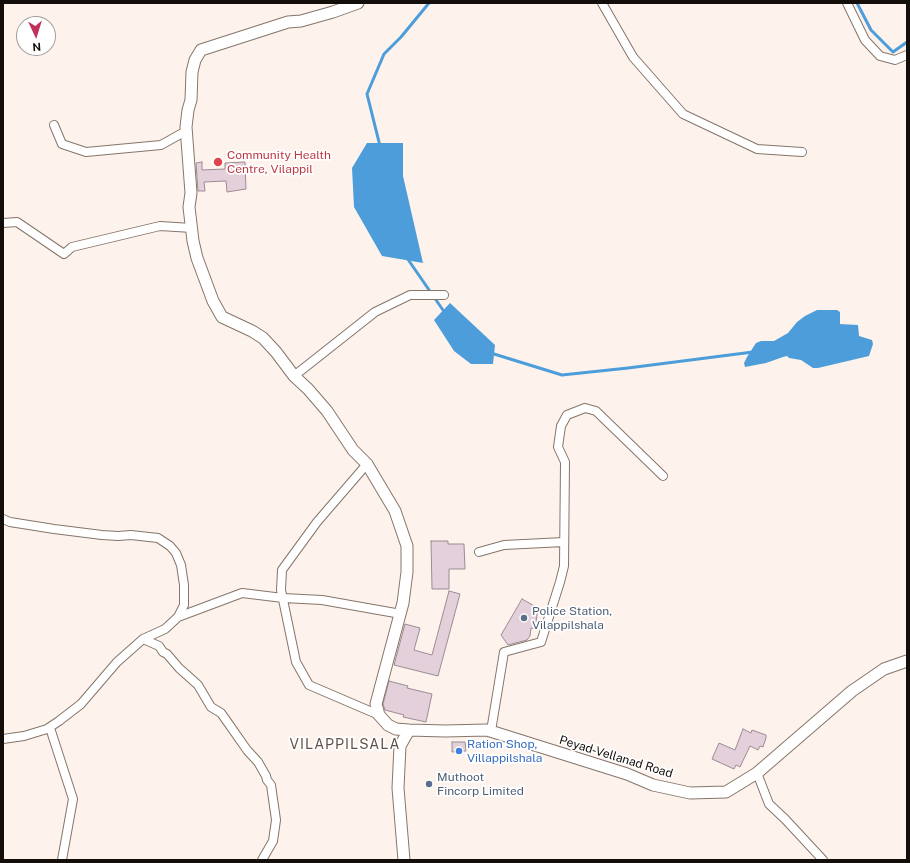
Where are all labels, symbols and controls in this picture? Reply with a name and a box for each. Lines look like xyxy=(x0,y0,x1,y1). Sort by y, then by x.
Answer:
north arrow xyxy=(16,16,56,56)
text: N xyxy=(32,41,41,53)
place label: Community Health Centre, Vilappil xyxy=(227,148,331,176)
marker: Community Health Centre, Vilappil xyxy=(212,156,224,168)
place label: Police Station, Vilappilshala xyxy=(532,604,612,632)
marker: Police Station, Vilappilshala xyxy=(519,613,529,623)
street label: Peyad-Vellanad Road xyxy=(558,733,674,781)
district label: VILAPPILSALA xyxy=(290,737,400,753)
place label: Ration Shop, Villappilshala xyxy=(467,737,542,765)
marker: Ration Shop, Villappilshala xyxy=(454,746,464,756)
place label: Muthoot Fincorp Limited xyxy=(437,770,524,798)
marker: Muthoot Fincorp Limited xyxy=(424,779,434,789)

